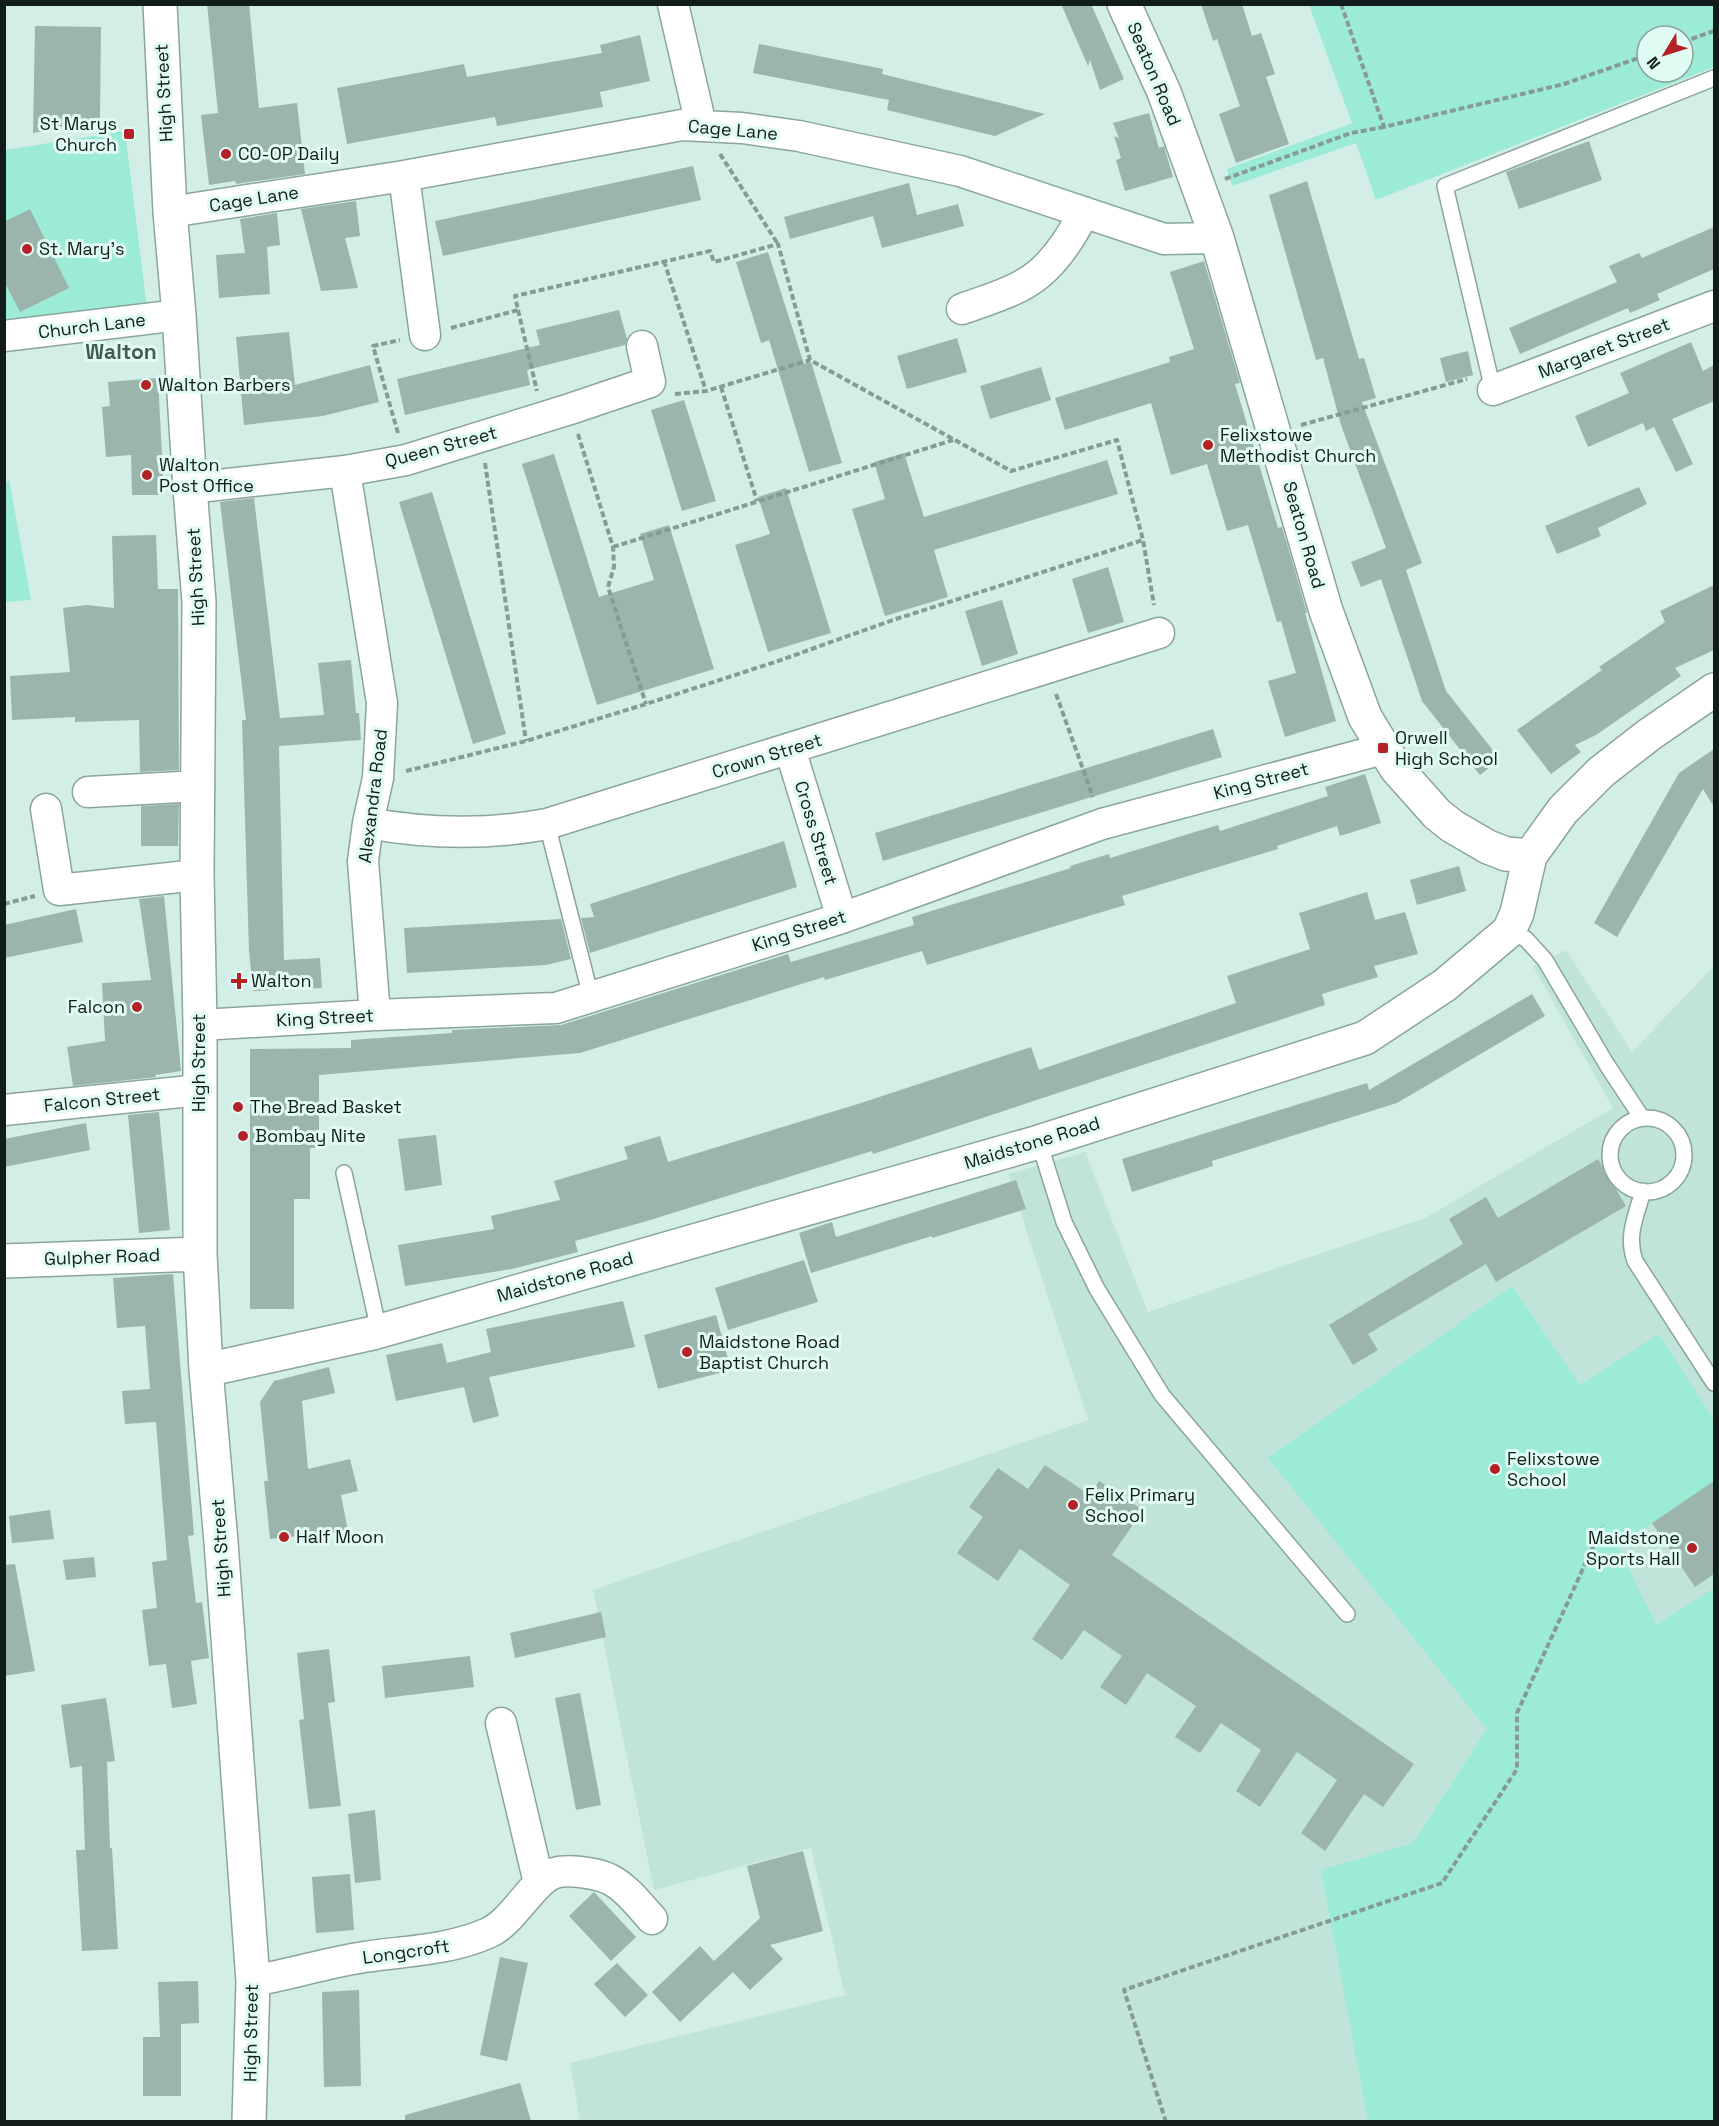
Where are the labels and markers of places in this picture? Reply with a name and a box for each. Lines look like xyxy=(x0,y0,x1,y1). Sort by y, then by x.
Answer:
place label: St Marys Church xyxy=(40,112,117,156)
marker: St Marys Church xyxy=(122,127,136,141)
place label: CO-OP Daily xyxy=(238,142,339,165)
marker: CO-OP Daily xyxy=(219,147,233,161)
place label: St. Mary’s xyxy=(39,237,125,260)
marker: St. Mary’s xyxy=(20,242,34,256)
place label: Walton Barbers xyxy=(158,373,290,396)
marker: Walton Barbers xyxy=(139,378,153,392)
place label: Felixstowe Methodist Church xyxy=(1220,423,1376,467)
marker: Felixstowe Methodist Church xyxy=(1201,438,1215,452)
place label: Walton Post Office xyxy=(159,453,254,497)
marker: Walton Post Office xyxy=(140,468,154,482)
place label: Orwell High School xyxy=(1395,726,1498,770)
marker: Orwell High School xyxy=(1376,741,1390,755)
place label: Walton xyxy=(251,969,311,992)
marker: Walton xyxy=(232,974,246,988)
place label: Falcon xyxy=(68,995,125,1018)
marker: Falcon xyxy=(130,1000,144,1014)
place label: The Bread Basket xyxy=(250,1095,402,1118)
marker: The Bread Basket xyxy=(231,1100,245,1114)
place label: Bombay Nite xyxy=(255,1124,366,1147)
marker: Bombay Nite xyxy=(236,1129,250,1143)
place label: Maidstone Road Baptist Church xyxy=(699,1330,840,1374)
marker: Maidstone Road Baptist Church xyxy=(680,1345,694,1359)
place label: Felixstowe School xyxy=(1507,1447,1600,1491)
marker: Felixstowe School xyxy=(1488,1462,1502,1476)
place label: Felix Primary School xyxy=(1085,1483,1195,1527)
marker: Felix Primary School xyxy=(1066,1498,1080,1512)
place label: Half Moon xyxy=(296,1525,384,1548)
place label: Maidstone Sports Hall xyxy=(1586,1526,1680,1570)
marker: Half Moon xyxy=(277,1530,291,1544)
marker: Maidstone Sports Hall xyxy=(1685,1541,1699,1555)

